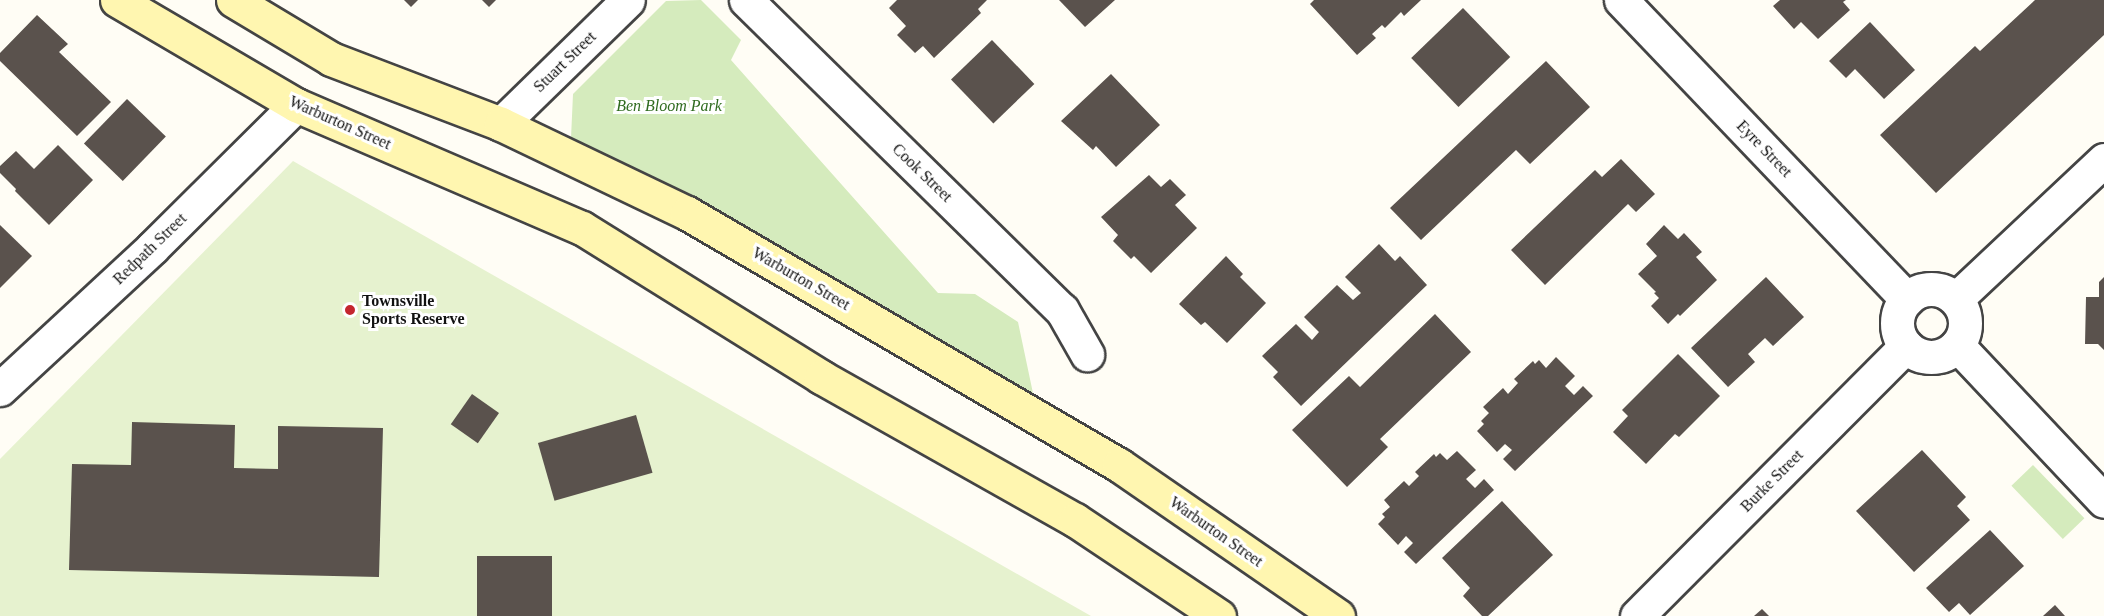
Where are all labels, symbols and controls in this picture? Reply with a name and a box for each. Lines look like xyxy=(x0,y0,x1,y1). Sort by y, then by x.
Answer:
street label: Stuart Street xyxy=(530,27,600,97)
street label: Warburton Street xyxy=(286,92,394,154)
park label: Ben Bloom Park xyxy=(616,96,722,116)
street label: Eyre Street xyxy=(1732,117,1796,181)
street label: Cook Street xyxy=(888,140,956,206)
street label: Redpath Street xyxy=(109,209,191,289)
street label: Warburton Street xyxy=(749,243,853,315)
place label: Townsville Sports Reserve xyxy=(362,291,465,329)
marker: Townsville Sports Reserve xyxy=(343,303,357,317)
street label: Burke Street xyxy=(1737,446,1807,516)
street label: Warburton Street xyxy=(1166,493,1266,571)

